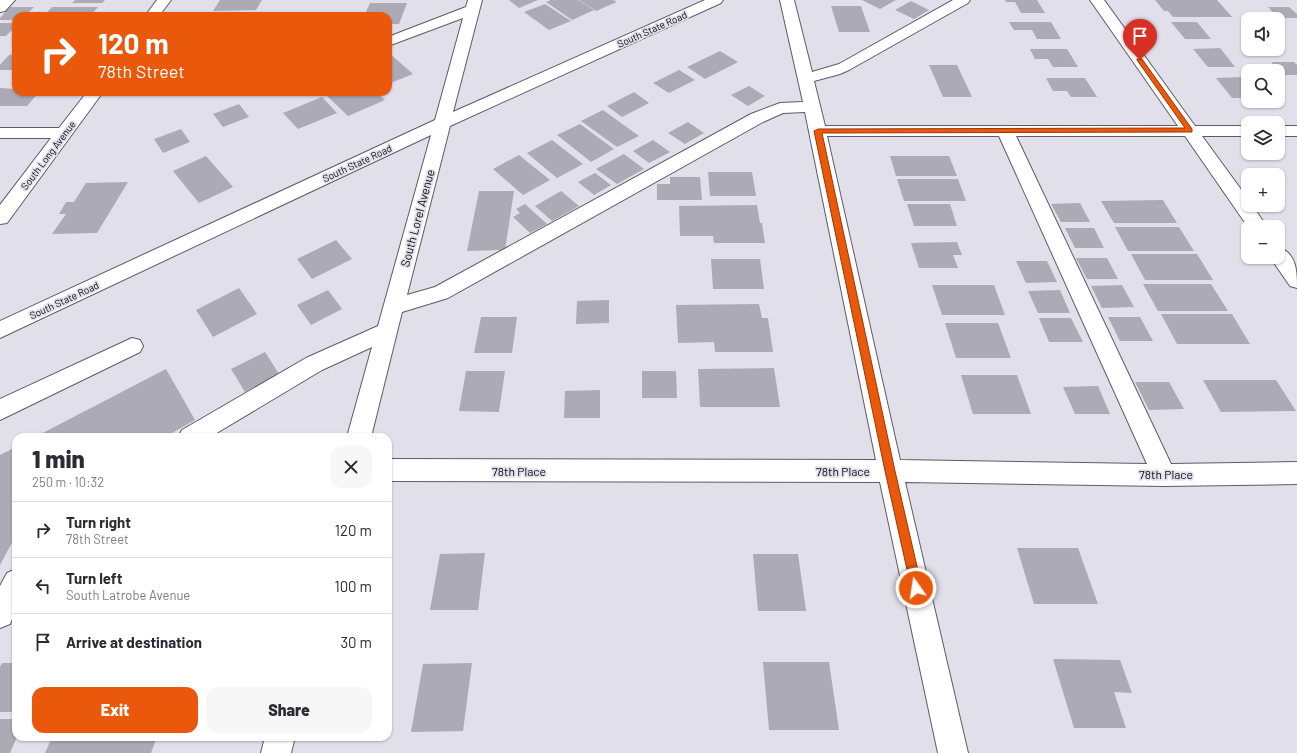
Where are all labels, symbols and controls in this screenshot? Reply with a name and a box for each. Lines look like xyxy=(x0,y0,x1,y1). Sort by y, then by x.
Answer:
street label: South State Road xyxy=(615,8,689,50)
map controls xyxy=(1241,12,1285,264)
button: sound xyxy=(1241,12,1285,56)
pin xyxy=(1123,19,1157,60)
icon: arrive xyxy=(1129,25,1151,47)
text: 120 m xyxy=(98,26,169,60)
icon: right xyxy=(32,28,84,80)
text: 78th Street xyxy=(98,60,185,82)
button: search xyxy=(1241,64,1285,108)
button: layers xyxy=(1241,116,1285,160)
street label: South Long Avenue xyxy=(18,118,78,192)
street label: South State Road xyxy=(320,142,394,184)
street label: South Lorel Avenue xyxy=(397,168,437,268)
button: + xyxy=(1241,168,1285,212)
button: − xyxy=(1241,220,1285,264)
street label: South State Road xyxy=(27,279,101,321)
text: 1 min xyxy=(32,444,85,473)
button: close xyxy=(330,446,372,488)
street label: 78th Place xyxy=(492,464,546,478)
street label: 78th Place xyxy=(816,464,870,478)
street label: 78th Place xyxy=(1139,467,1193,481)
text: 250 m · 10:32 xyxy=(32,474,104,490)
text: Turn right xyxy=(66,513,131,531)
icon: right xyxy=(32,519,54,541)
text: 120 m xyxy=(335,521,372,539)
text: 78th Street xyxy=(66,531,129,547)
position arrow xyxy=(895,567,937,609)
text: Turn left xyxy=(66,569,122,587)
icon: left xyxy=(32,575,54,597)
text: 100 m xyxy=(334,577,372,595)
text: South Latrobe Avenue xyxy=(66,587,190,603)
icon: arrive xyxy=(32,631,54,653)
text: Arrive at destination xyxy=(66,633,202,651)
text: 30 m xyxy=(340,633,372,651)
button: Exit xyxy=(32,687,198,733)
button: Share xyxy=(206,687,372,733)

